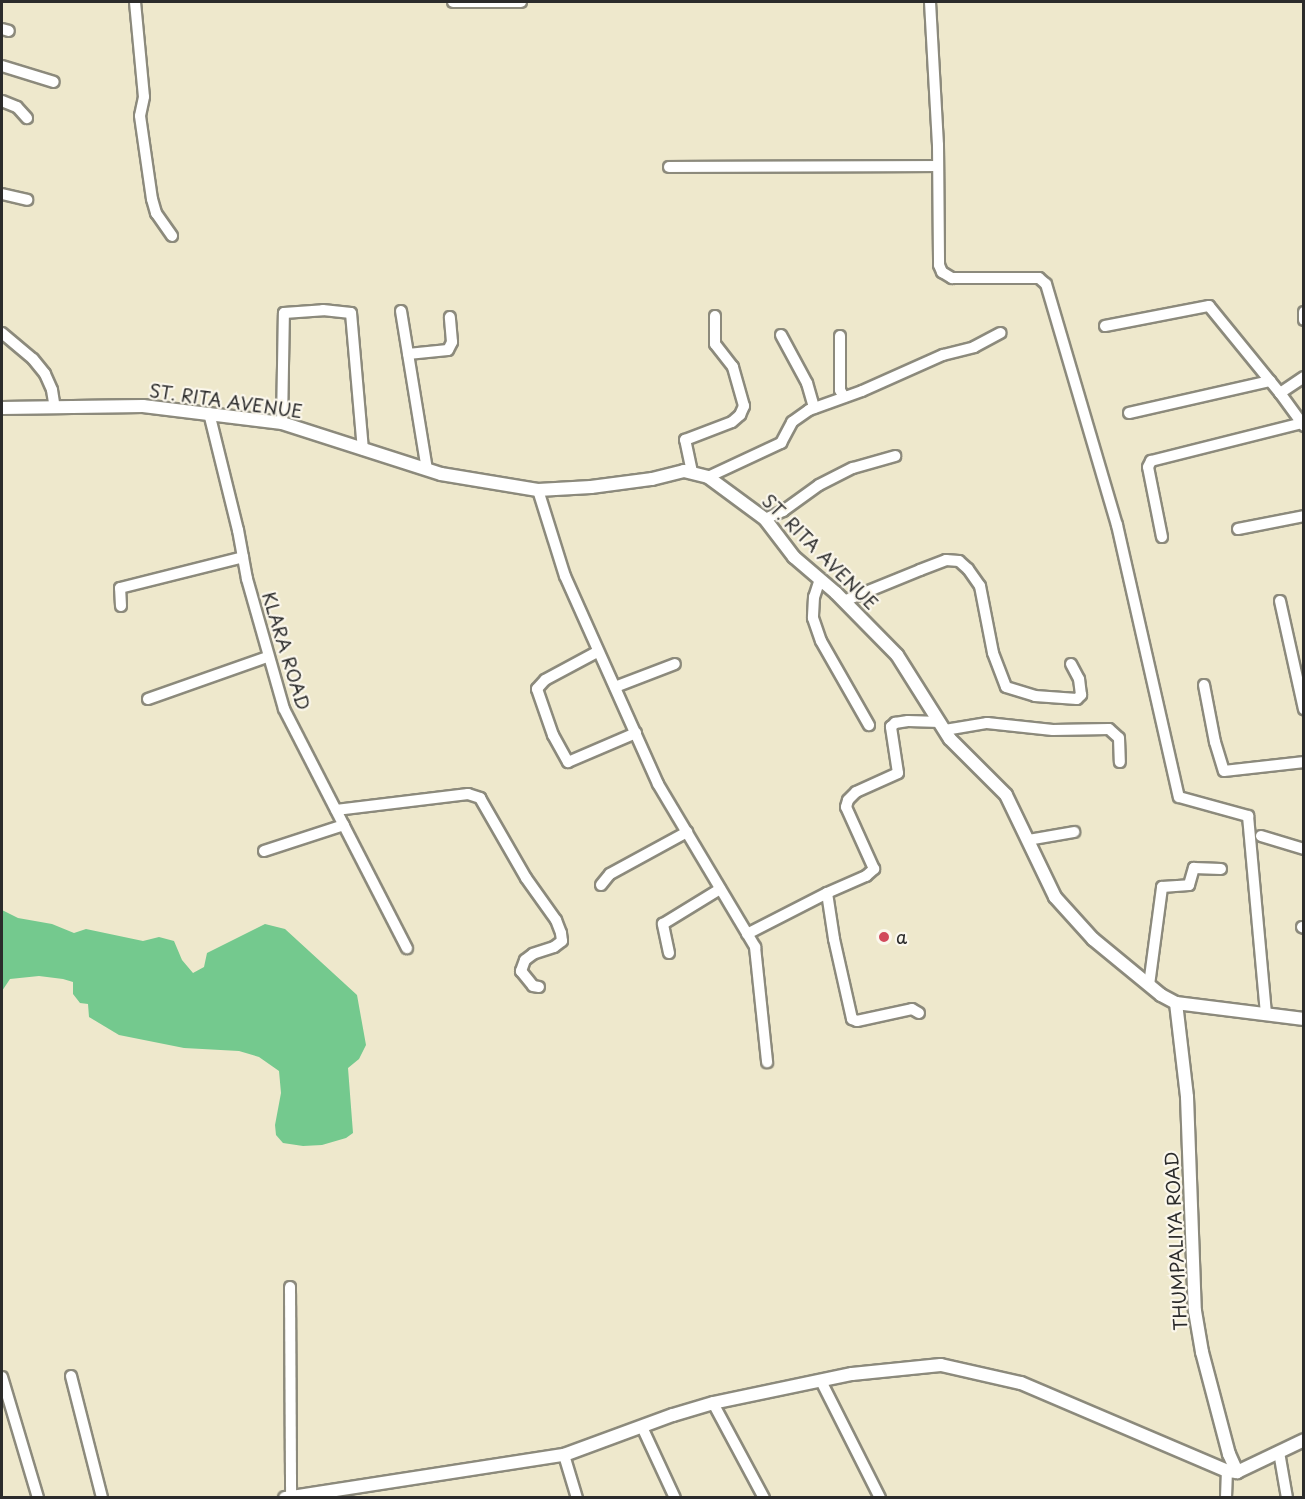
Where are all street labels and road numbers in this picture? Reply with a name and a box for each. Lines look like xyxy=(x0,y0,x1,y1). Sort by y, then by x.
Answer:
street label: ST. RITA AVENUE xyxy=(148,380,304,422)
street label: ST. RITA AVENUE xyxy=(758,490,882,614)
street label: KLARA ROAD xyxy=(258,589,314,713)
street label: THUMPALIYA ROAD xyxy=(1160,1150,1192,1332)

